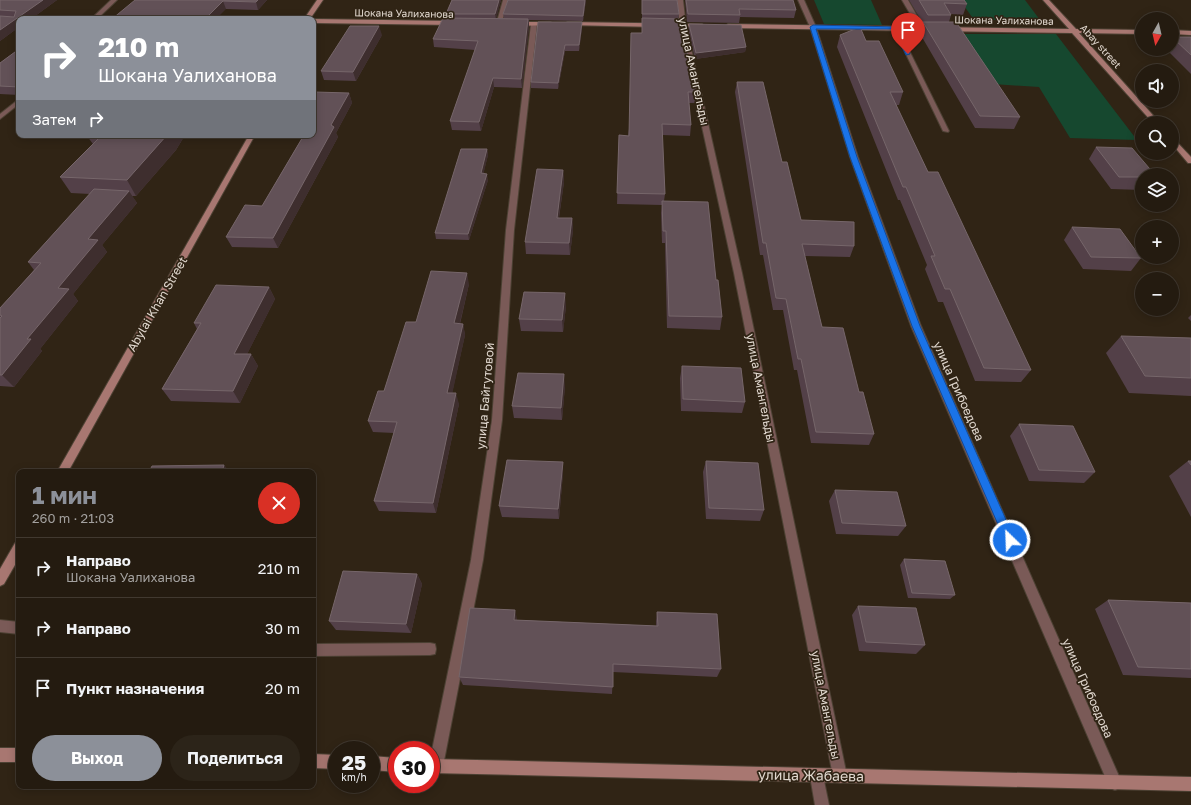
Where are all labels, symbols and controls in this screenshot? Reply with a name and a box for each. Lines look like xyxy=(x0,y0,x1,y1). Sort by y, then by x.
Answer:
street label: Шокана Уалиханова xyxy=(354,6,454,20)
north arrow xyxy=(1135,12,1179,56)
map controls xyxy=(1135,12,1179,316)
pin xyxy=(891,13,925,54)
street label: Шокана Уалиханова xyxy=(954,13,1054,27)
street label: улица Амангельды xyxy=(675,15,713,127)
icon: arrive xyxy=(897,19,919,41)
street label: Abay street xyxy=(1078,22,1124,70)
text: 210 m xyxy=(98,30,179,63)
icon: right xyxy=(32,32,84,84)
text: Шокана Уалиханова xyxy=(98,64,277,86)
button: sound xyxy=(1135,64,1179,108)
icon: right xyxy=(85,108,107,130)
text: Затем xyxy=(32,110,77,128)
button: search xyxy=(1135,116,1179,160)
button: layers xyxy=(1135,168,1179,212)
button: + xyxy=(1135,220,1179,264)
street label: Abylai Khan Street xyxy=(124,254,190,354)
button: − xyxy=(1135,272,1179,316)
street label: улица Амангельды xyxy=(743,332,779,444)
street label: улица Грибоедова xyxy=(930,339,988,443)
street label: улица Байгутовой xyxy=(473,342,497,450)
text: 1 мин xyxy=(32,480,97,509)
button: close xyxy=(258,482,300,524)
text: 260 m · 21:03 xyxy=(32,510,114,526)
position arrow xyxy=(989,519,1031,561)
text: Направо xyxy=(66,551,131,569)
icon: right xyxy=(32,557,54,579)
text: 210 m xyxy=(258,559,300,577)
text: Шокана Уалиханова xyxy=(66,569,195,585)
icon: right xyxy=(32,617,54,639)
text: Направо xyxy=(66,619,131,637)
text: 30 m xyxy=(265,619,300,637)
street label: улица Грибоедова xyxy=(1059,636,1117,740)
street label: улица Амангельды xyxy=(808,649,844,761)
icon: arrive xyxy=(32,677,54,699)
text: Пункт назначения xyxy=(66,679,204,697)
text: 20 m xyxy=(265,679,300,697)
button: Выход xyxy=(32,735,162,781)
button: Поделиться xyxy=(170,735,300,781)
speed limit sign: 30 xyxy=(388,741,440,793)
text: 25 xyxy=(342,750,366,774)
street label: улица Жабаева xyxy=(758,766,864,784)
text: km/h xyxy=(341,771,367,783)

